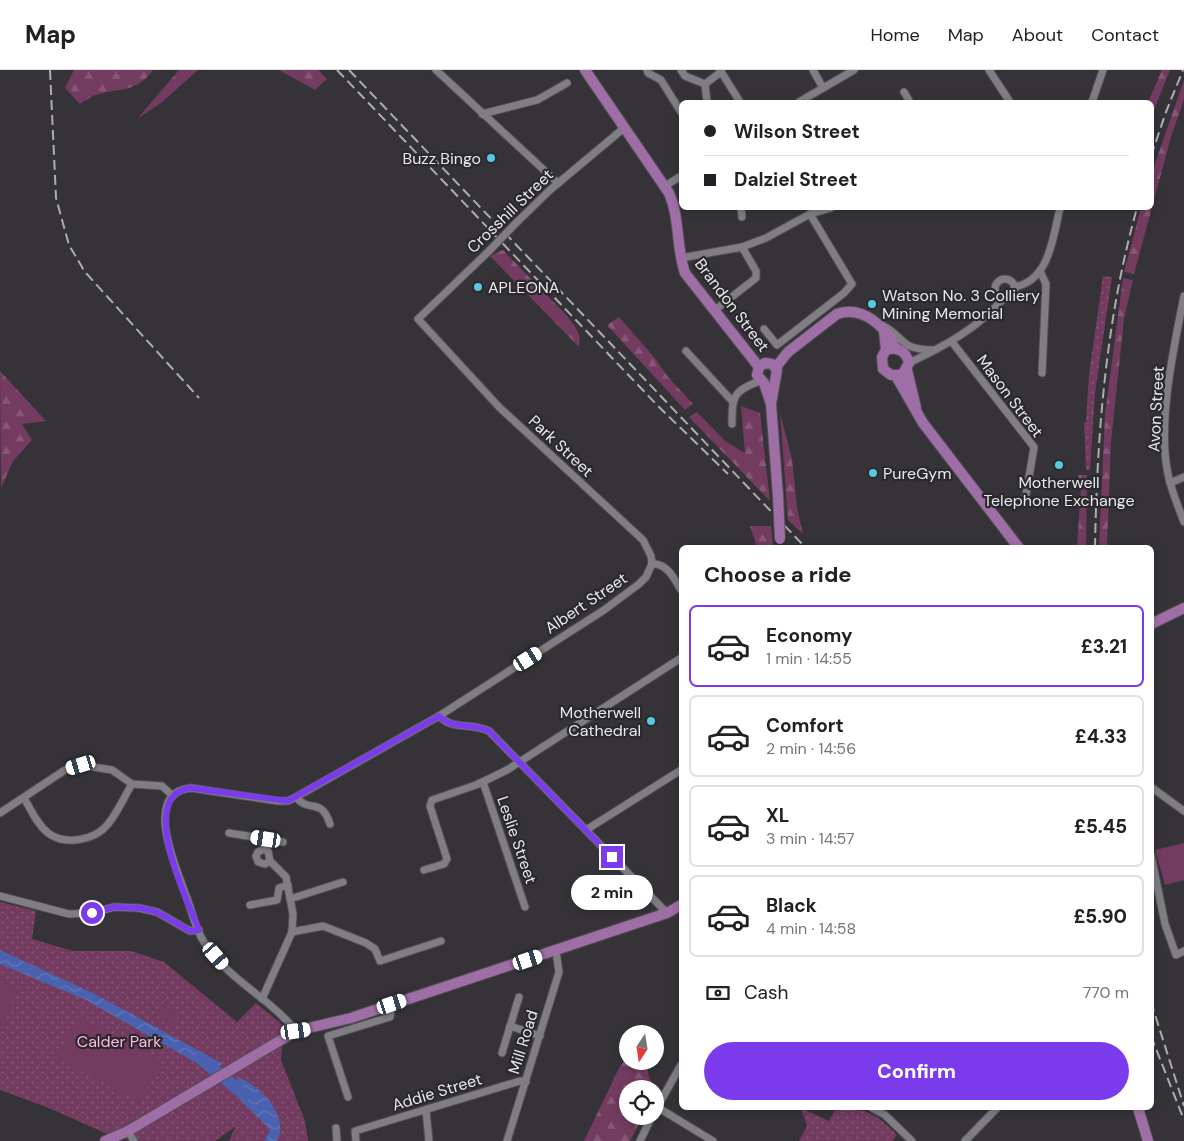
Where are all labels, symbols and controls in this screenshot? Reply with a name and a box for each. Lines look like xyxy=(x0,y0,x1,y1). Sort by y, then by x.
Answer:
text: Map xyxy=(25,19,76,50)
text: Home xyxy=(870,23,920,47)
text: Map xyxy=(948,23,984,47)
text: About xyxy=(1012,23,1063,47)
text: Contact xyxy=(1091,23,1159,47)
text: Wilson Street xyxy=(734,119,860,144)
place label: Buzz Bingo xyxy=(403,148,481,169)
marker: Buzz Bingo xyxy=(485,152,497,164)
street label: Crosshill Street xyxy=(462,164,558,258)
text: Dalziel Street xyxy=(734,167,857,192)
street label: Brandon Street xyxy=(690,254,774,356)
place label: APLEONA xyxy=(488,277,560,298)
marker: APLEONA xyxy=(472,281,484,293)
place label: Watson No. 3 Colliery Mining Memorial xyxy=(882,285,1040,324)
marker: Watson No. 3 Colliery Mining Memorial xyxy=(866,298,878,310)
street label: Mason Street xyxy=(972,350,1048,442)
street label: Avon Street xyxy=(1143,365,1169,453)
street label: Park Street xyxy=(524,411,598,481)
marker: Motherwell Telephone Exchange xyxy=(1053,459,1065,471)
place label: PureGym xyxy=(883,463,951,484)
marker: PureGym xyxy=(867,467,879,479)
place label: Motherwell Telephone Exchange xyxy=(983,472,1135,511)
text: Choose a ride xyxy=(704,560,852,589)
street label: Albert Street xyxy=(541,568,631,638)
text: Economy xyxy=(766,623,853,648)
icon: car xyxy=(706,624,751,669)
text: £3.21 xyxy=(1081,634,1127,659)
car xyxy=(511,645,544,673)
text: 1 min · 14:55 xyxy=(766,648,852,669)
place label: Motherwell Cathedral xyxy=(560,702,641,741)
text: Comfort xyxy=(766,713,844,738)
icon: car xyxy=(706,714,751,759)
marker: Motherwell Cathedral xyxy=(645,715,657,727)
text: £4.33 xyxy=(1075,724,1127,749)
text: 2 min · 14:56 xyxy=(766,738,856,759)
car xyxy=(64,753,97,777)
street label: Leslie Street xyxy=(492,793,542,887)
text: XL xyxy=(766,803,789,828)
icon: car xyxy=(706,804,751,849)
text: £5.45 xyxy=(1074,814,1127,839)
text: 3 min · 14:57 xyxy=(766,828,855,849)
car xyxy=(250,829,281,849)
route end xyxy=(601,846,623,868)
callout: 2 min xyxy=(571,874,653,910)
text: 2 min xyxy=(591,882,633,903)
text: Black xyxy=(766,893,817,918)
icon: car xyxy=(706,894,751,939)
route start xyxy=(81,902,103,924)
text: £5.90 xyxy=(1073,904,1127,929)
text: 4 min · 14:58 xyxy=(766,918,856,939)
car xyxy=(200,940,231,972)
car xyxy=(511,948,544,972)
icon: cash xyxy=(704,979,732,1007)
text: Cash xyxy=(744,980,788,1005)
text: 770 m xyxy=(1083,982,1129,1003)
car xyxy=(375,992,408,1016)
street label: Mill Road xyxy=(503,1007,543,1077)
car xyxy=(280,1021,311,1041)
north arrow xyxy=(619,1025,664,1070)
map controls xyxy=(619,1025,664,1125)
park label: Calder Park xyxy=(77,1031,161,1052)
button: Confirm xyxy=(704,1042,1129,1100)
street label: Addie Street xyxy=(390,1068,484,1116)
button: locate xyxy=(619,1080,664,1125)

